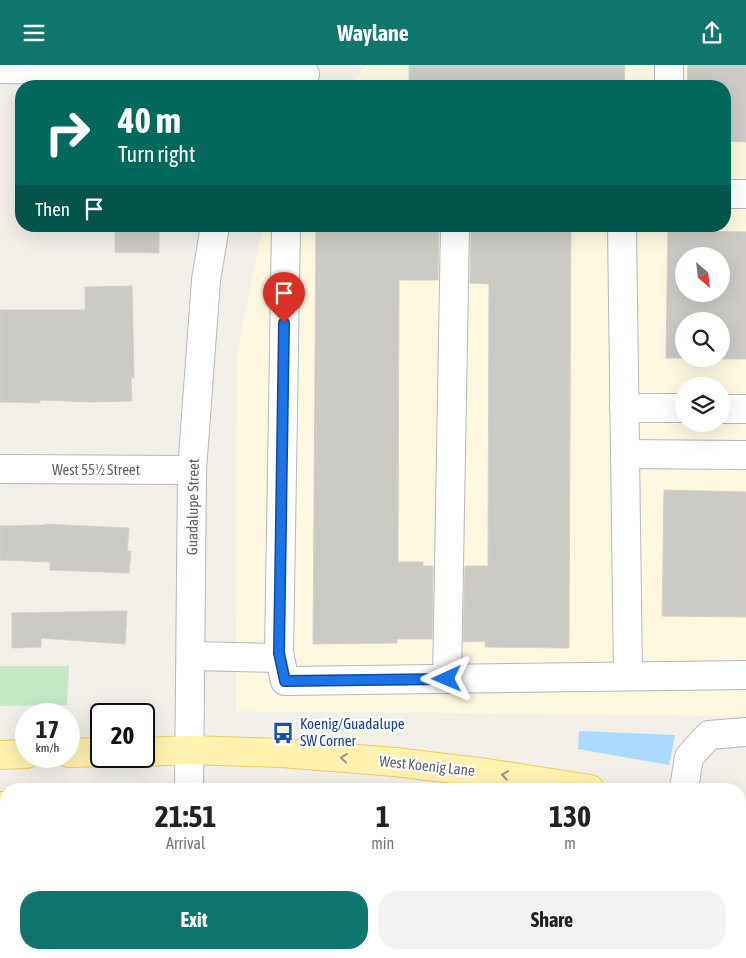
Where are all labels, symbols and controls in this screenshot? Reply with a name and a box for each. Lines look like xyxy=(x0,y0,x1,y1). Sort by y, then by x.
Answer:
icon: menu xyxy=(20,19,48,47)
icon: share xyxy=(698,19,726,47)
text: Waylane xyxy=(337,20,409,46)
icon: right xyxy=(35,100,100,165)
text: 40 m xyxy=(118,100,181,140)
text: Turn right xyxy=(118,141,195,167)
icon: arrive xyxy=(80,195,108,223)
text: Then xyxy=(35,198,70,220)
north arrow xyxy=(675,247,730,303)
map controls xyxy=(675,247,730,432)
pin xyxy=(263,272,305,323)
icon: arrive xyxy=(270,279,298,307)
button: search xyxy=(675,312,730,367)
button: layers xyxy=(675,377,730,432)
street label: Guadalupe Street xyxy=(183,459,202,555)
street label: West 55½ Street xyxy=(52,461,140,478)
position arrow xyxy=(420,652,472,704)
speed limit sign: 20 xyxy=(90,703,155,768)
text: 17 xyxy=(36,715,59,743)
place label: Koenig/Guadalupe SW Corner xyxy=(300,715,405,749)
bus stop icon: Koenig/Guadalupe SW Corner xyxy=(270,720,296,746)
text: km/h xyxy=(36,741,59,755)
street label: West Koenig Lane xyxy=(378,752,476,779)
one-way arrow xyxy=(340,753,348,764)
one-way arrow xyxy=(501,771,510,781)
text: 21:51 xyxy=(155,799,216,833)
text: 1 xyxy=(376,799,390,833)
text: 130 xyxy=(549,799,591,833)
text: Arrival xyxy=(166,834,205,852)
text: min xyxy=(371,834,394,852)
text: m xyxy=(564,834,576,852)
button: Exit xyxy=(20,891,368,949)
button: Share xyxy=(378,891,726,949)

